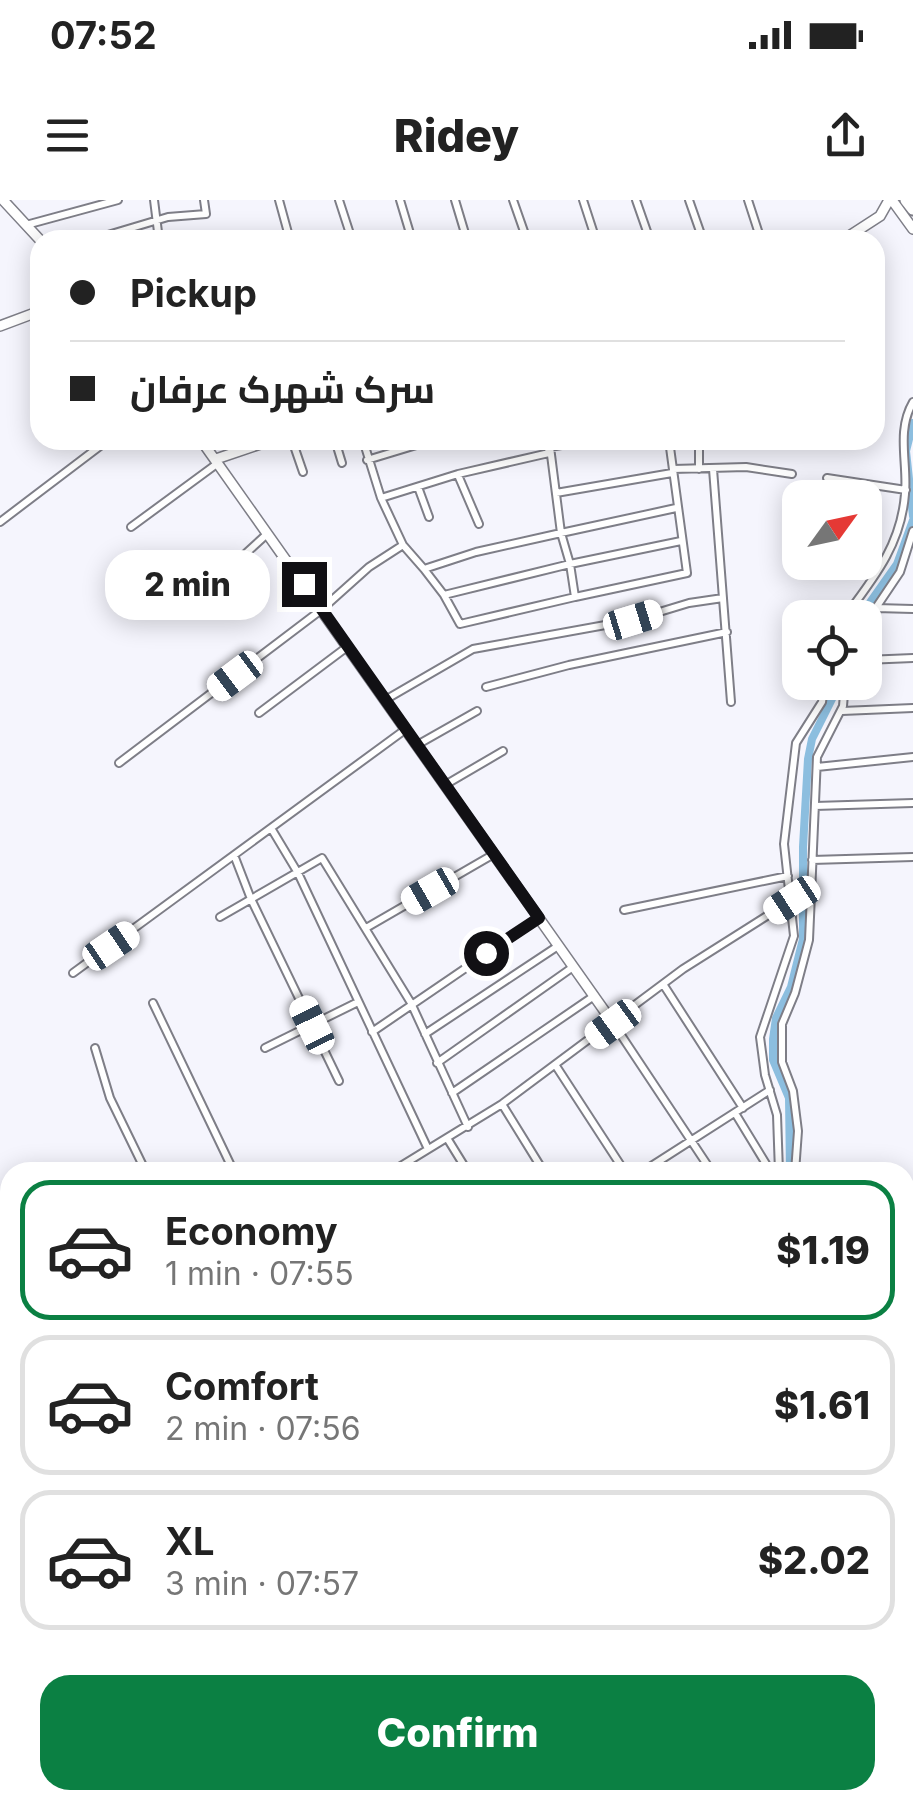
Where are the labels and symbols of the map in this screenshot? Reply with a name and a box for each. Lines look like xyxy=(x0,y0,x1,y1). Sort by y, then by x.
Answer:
north arrow xyxy=(782,480,882,580)
callout: 2 min xyxy=(104,549,269,619)
route end xyxy=(282,562,327,607)
car xyxy=(600,597,666,643)
car xyxy=(202,646,268,706)
car xyxy=(397,863,463,919)
car xyxy=(759,871,825,929)
car xyxy=(78,917,144,975)
route start xyxy=(464,931,509,976)
car xyxy=(285,991,339,1059)
car xyxy=(580,994,646,1054)

